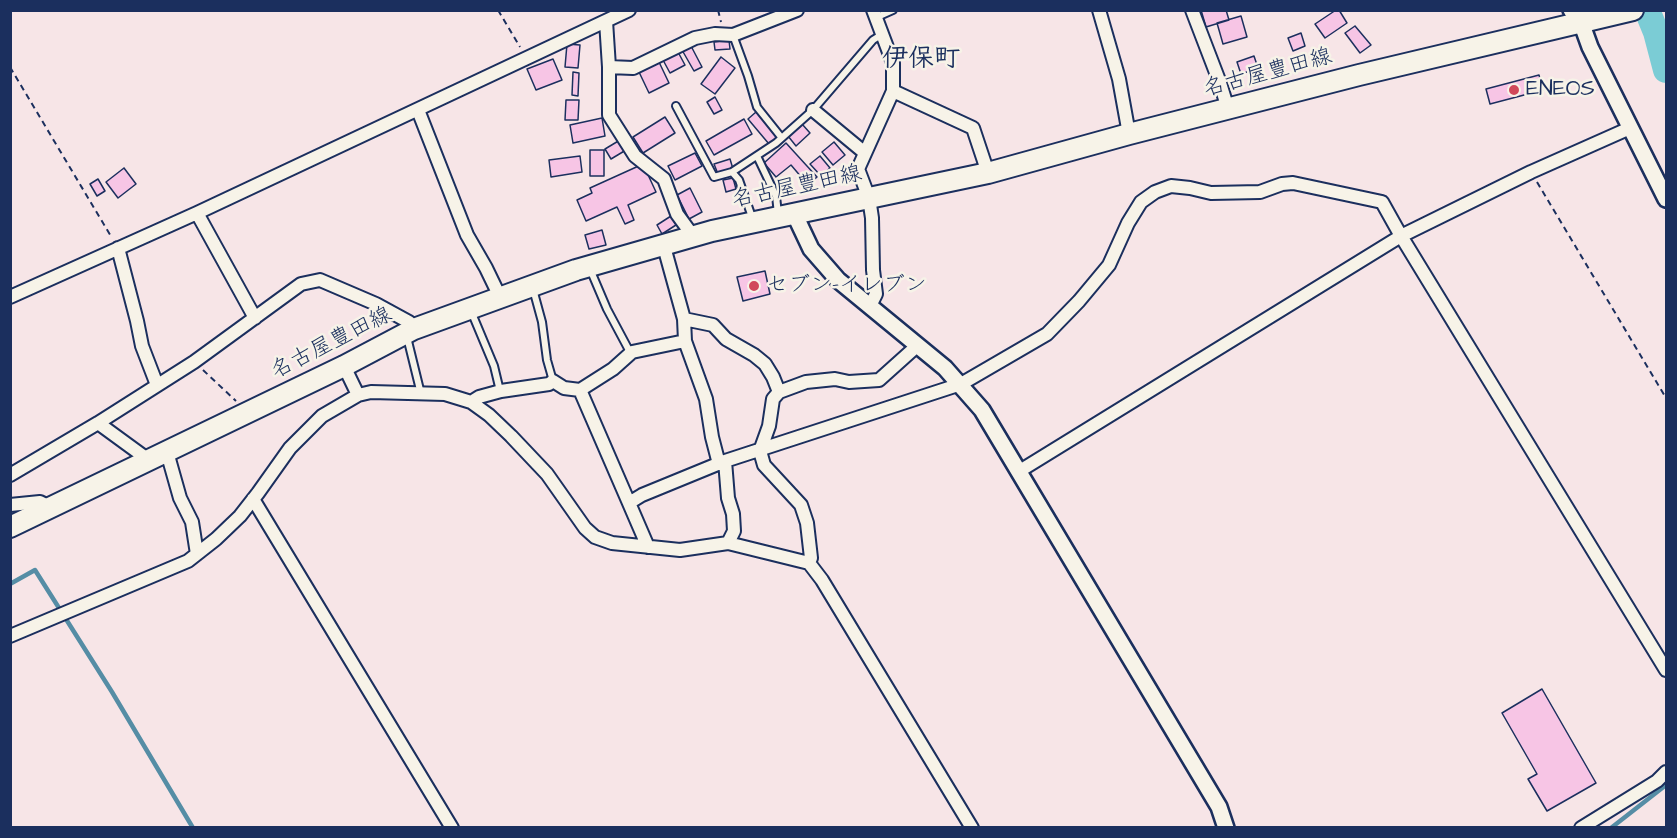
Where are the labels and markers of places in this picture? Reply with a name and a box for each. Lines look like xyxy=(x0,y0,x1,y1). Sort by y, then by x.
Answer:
place label: ENEOS xyxy=(1526,77,1595,103)
marker: ENEOS xyxy=(1507,83,1521,97)
place label: セブン-イレブン xyxy=(766,273,927,299)
marker: セブン-イレブン xyxy=(747,279,761,293)

